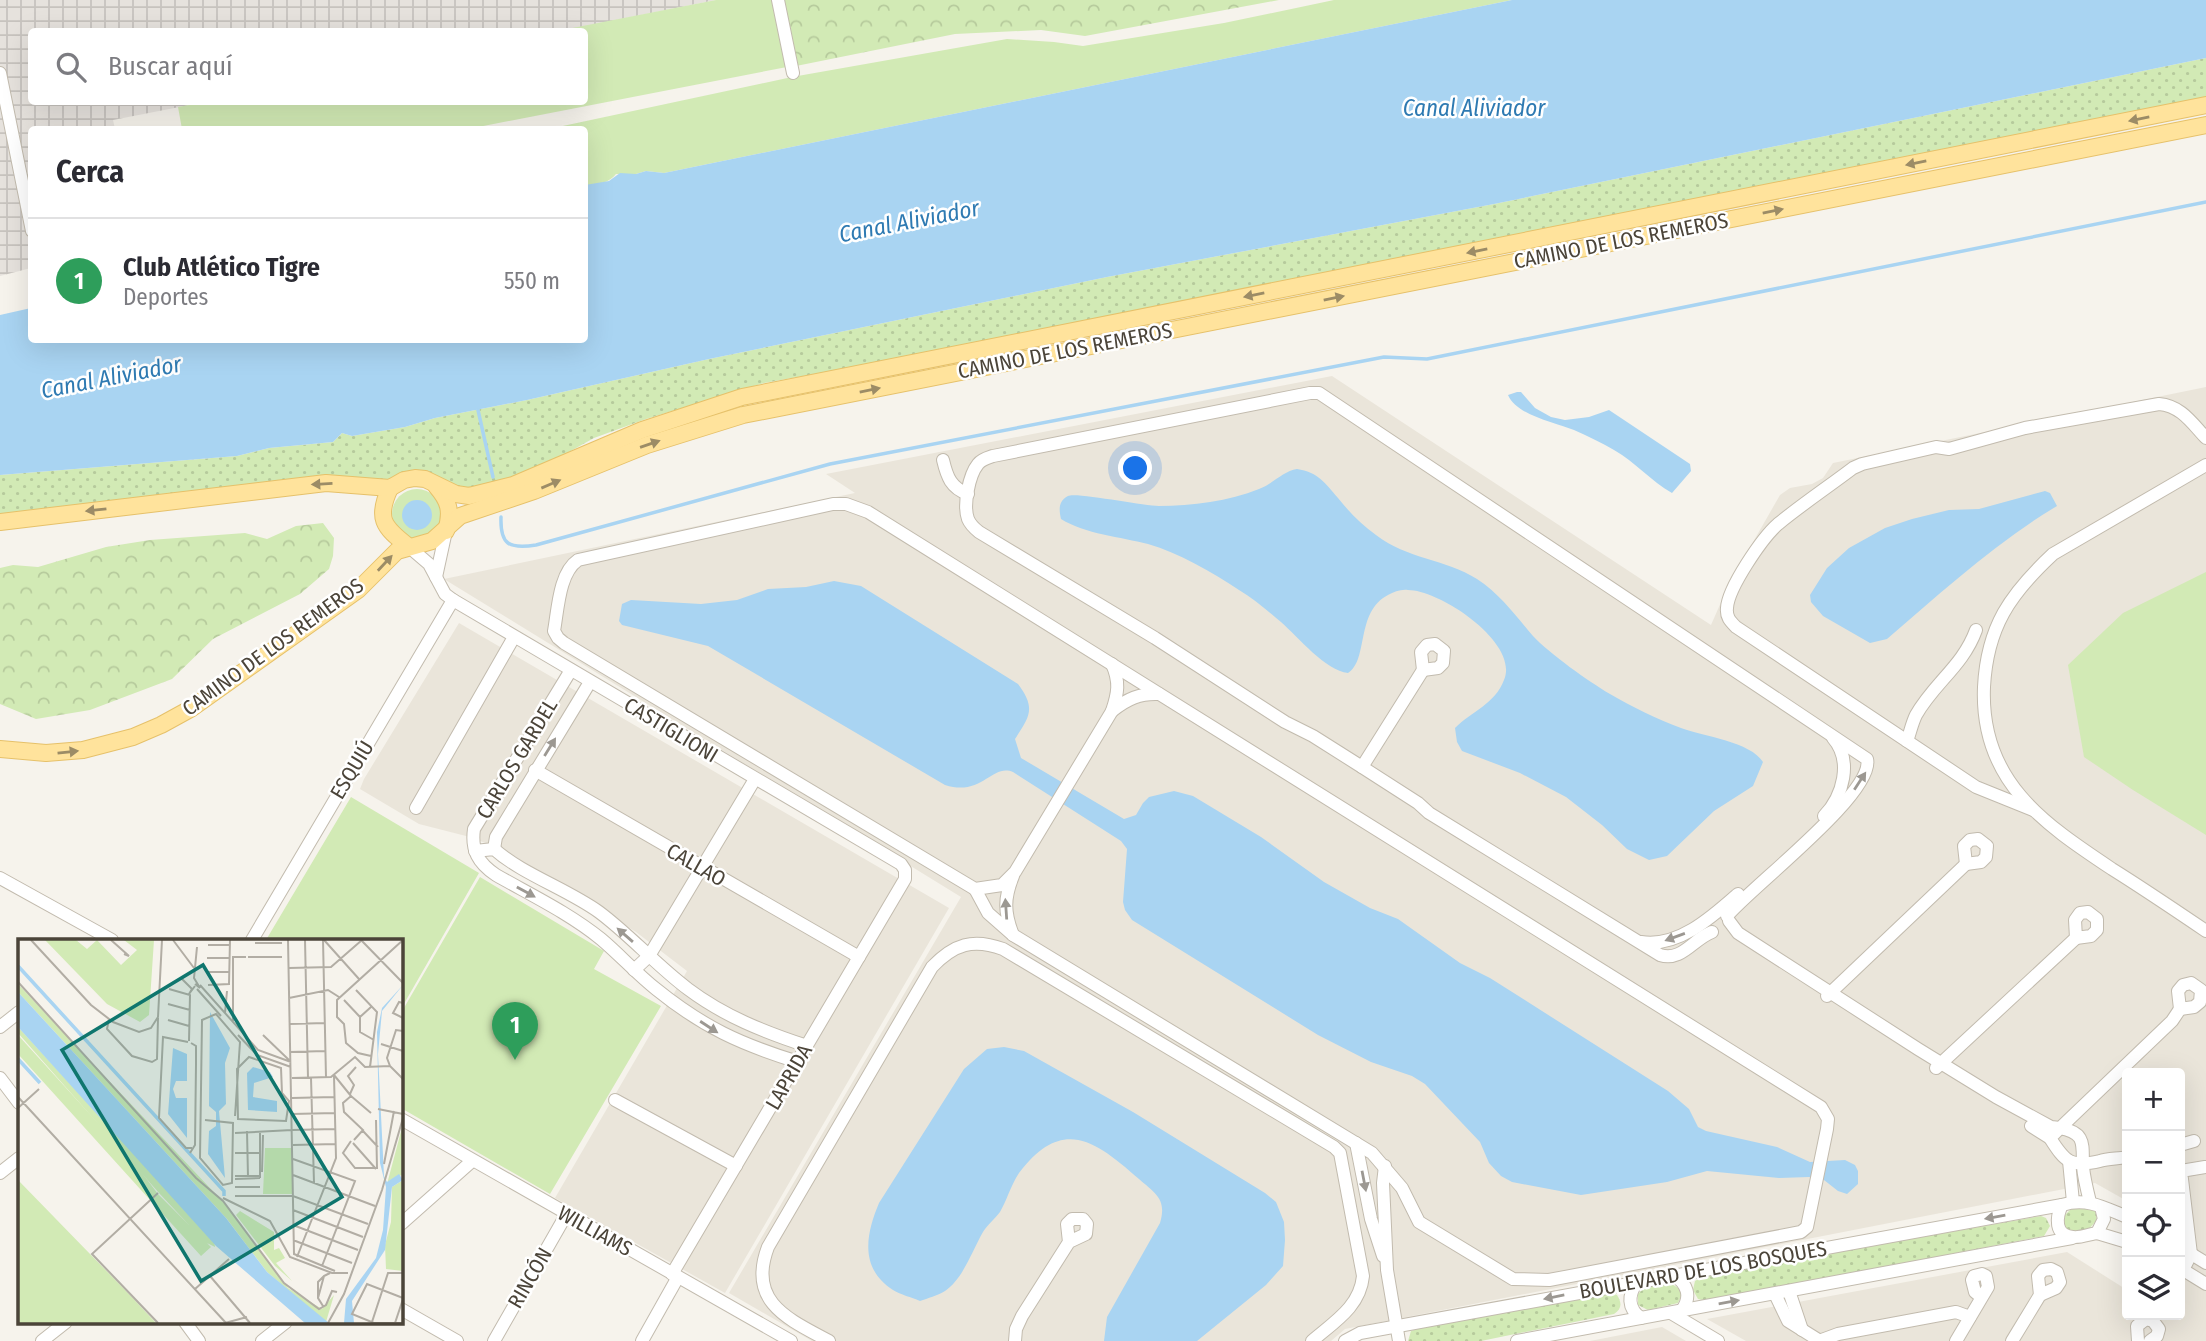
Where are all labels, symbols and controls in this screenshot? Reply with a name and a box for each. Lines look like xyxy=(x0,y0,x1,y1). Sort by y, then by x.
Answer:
search box xyxy=(28,28,588,105)
icon: search xyxy=(52,48,90,86)
text: Buscar aquí xyxy=(108,51,233,82)
water label: Canal Aliviador xyxy=(1403,94,1546,122)
one-way arrow xyxy=(2128,113,2150,124)
text: Cerca xyxy=(56,154,124,190)
one-way arrow xyxy=(1905,158,1927,169)
water label: Canal Aliviador xyxy=(836,193,983,248)
one-way arrow xyxy=(1762,205,1784,216)
street label: CAMINO DE LOS REMEROS xyxy=(1512,207,1730,275)
one-way arrow xyxy=(1466,246,1488,257)
text: Club Atlético Tigre xyxy=(123,252,320,283)
text: 1 xyxy=(74,267,84,295)
text: 550 m xyxy=(504,267,560,295)
text: Deportes xyxy=(123,283,208,311)
one-way arrow xyxy=(1242,290,1264,301)
one-way arrow xyxy=(1323,292,1345,303)
street label: CAMINO DE LOS REMEROS xyxy=(956,317,1174,385)
water label: Canal Aliviador xyxy=(38,349,185,404)
one-way arrow xyxy=(859,384,881,395)
one-way arrow xyxy=(639,438,660,449)
your location xyxy=(1118,451,1152,485)
one-way arrow xyxy=(311,478,333,489)
one-way arrow xyxy=(541,478,562,489)
one-way arrow xyxy=(85,505,107,516)
one-way arrow xyxy=(377,554,393,572)
street label: CAMINO DE LOS REMEROS xyxy=(177,572,369,722)
street label: CASTIGLIONI xyxy=(619,692,723,768)
street label: CARLOS GARDEL xyxy=(471,693,564,824)
street label: ESQUIÚ xyxy=(325,736,379,804)
one-way arrow xyxy=(544,737,556,756)
one-way arrow xyxy=(57,746,79,757)
one-way arrow xyxy=(1853,771,1866,790)
street label: CALLAO xyxy=(662,838,730,892)
one-way arrow xyxy=(517,886,537,898)
one-way arrow xyxy=(1001,898,1012,920)
one-way arrow xyxy=(617,928,634,943)
one-way arrow xyxy=(1665,932,1686,943)
inset map xyxy=(18,939,402,1324)
pin: 1 xyxy=(492,1002,538,1060)
one-way arrow xyxy=(699,1020,719,1033)
street label: LAPRIDA xyxy=(760,1040,818,1114)
map controls xyxy=(2122,1068,2185,1320)
button: + xyxy=(2122,1068,2185,1131)
button: − xyxy=(2122,1131,2185,1194)
one-way arrow xyxy=(1358,1170,1369,1192)
button: locate xyxy=(2122,1194,2185,1257)
street label: WILLIAMS xyxy=(553,1200,637,1262)
one-way arrow xyxy=(1984,1212,2006,1223)
street label: BOULEVARD DE LOS BOSQUES xyxy=(1577,1235,1829,1305)
street label: RINCÓN xyxy=(502,1243,558,1313)
button: layers xyxy=(2122,1257,2185,1320)
one-way arrow xyxy=(1543,1292,1565,1303)
one-way arrow xyxy=(1718,1296,1740,1307)

